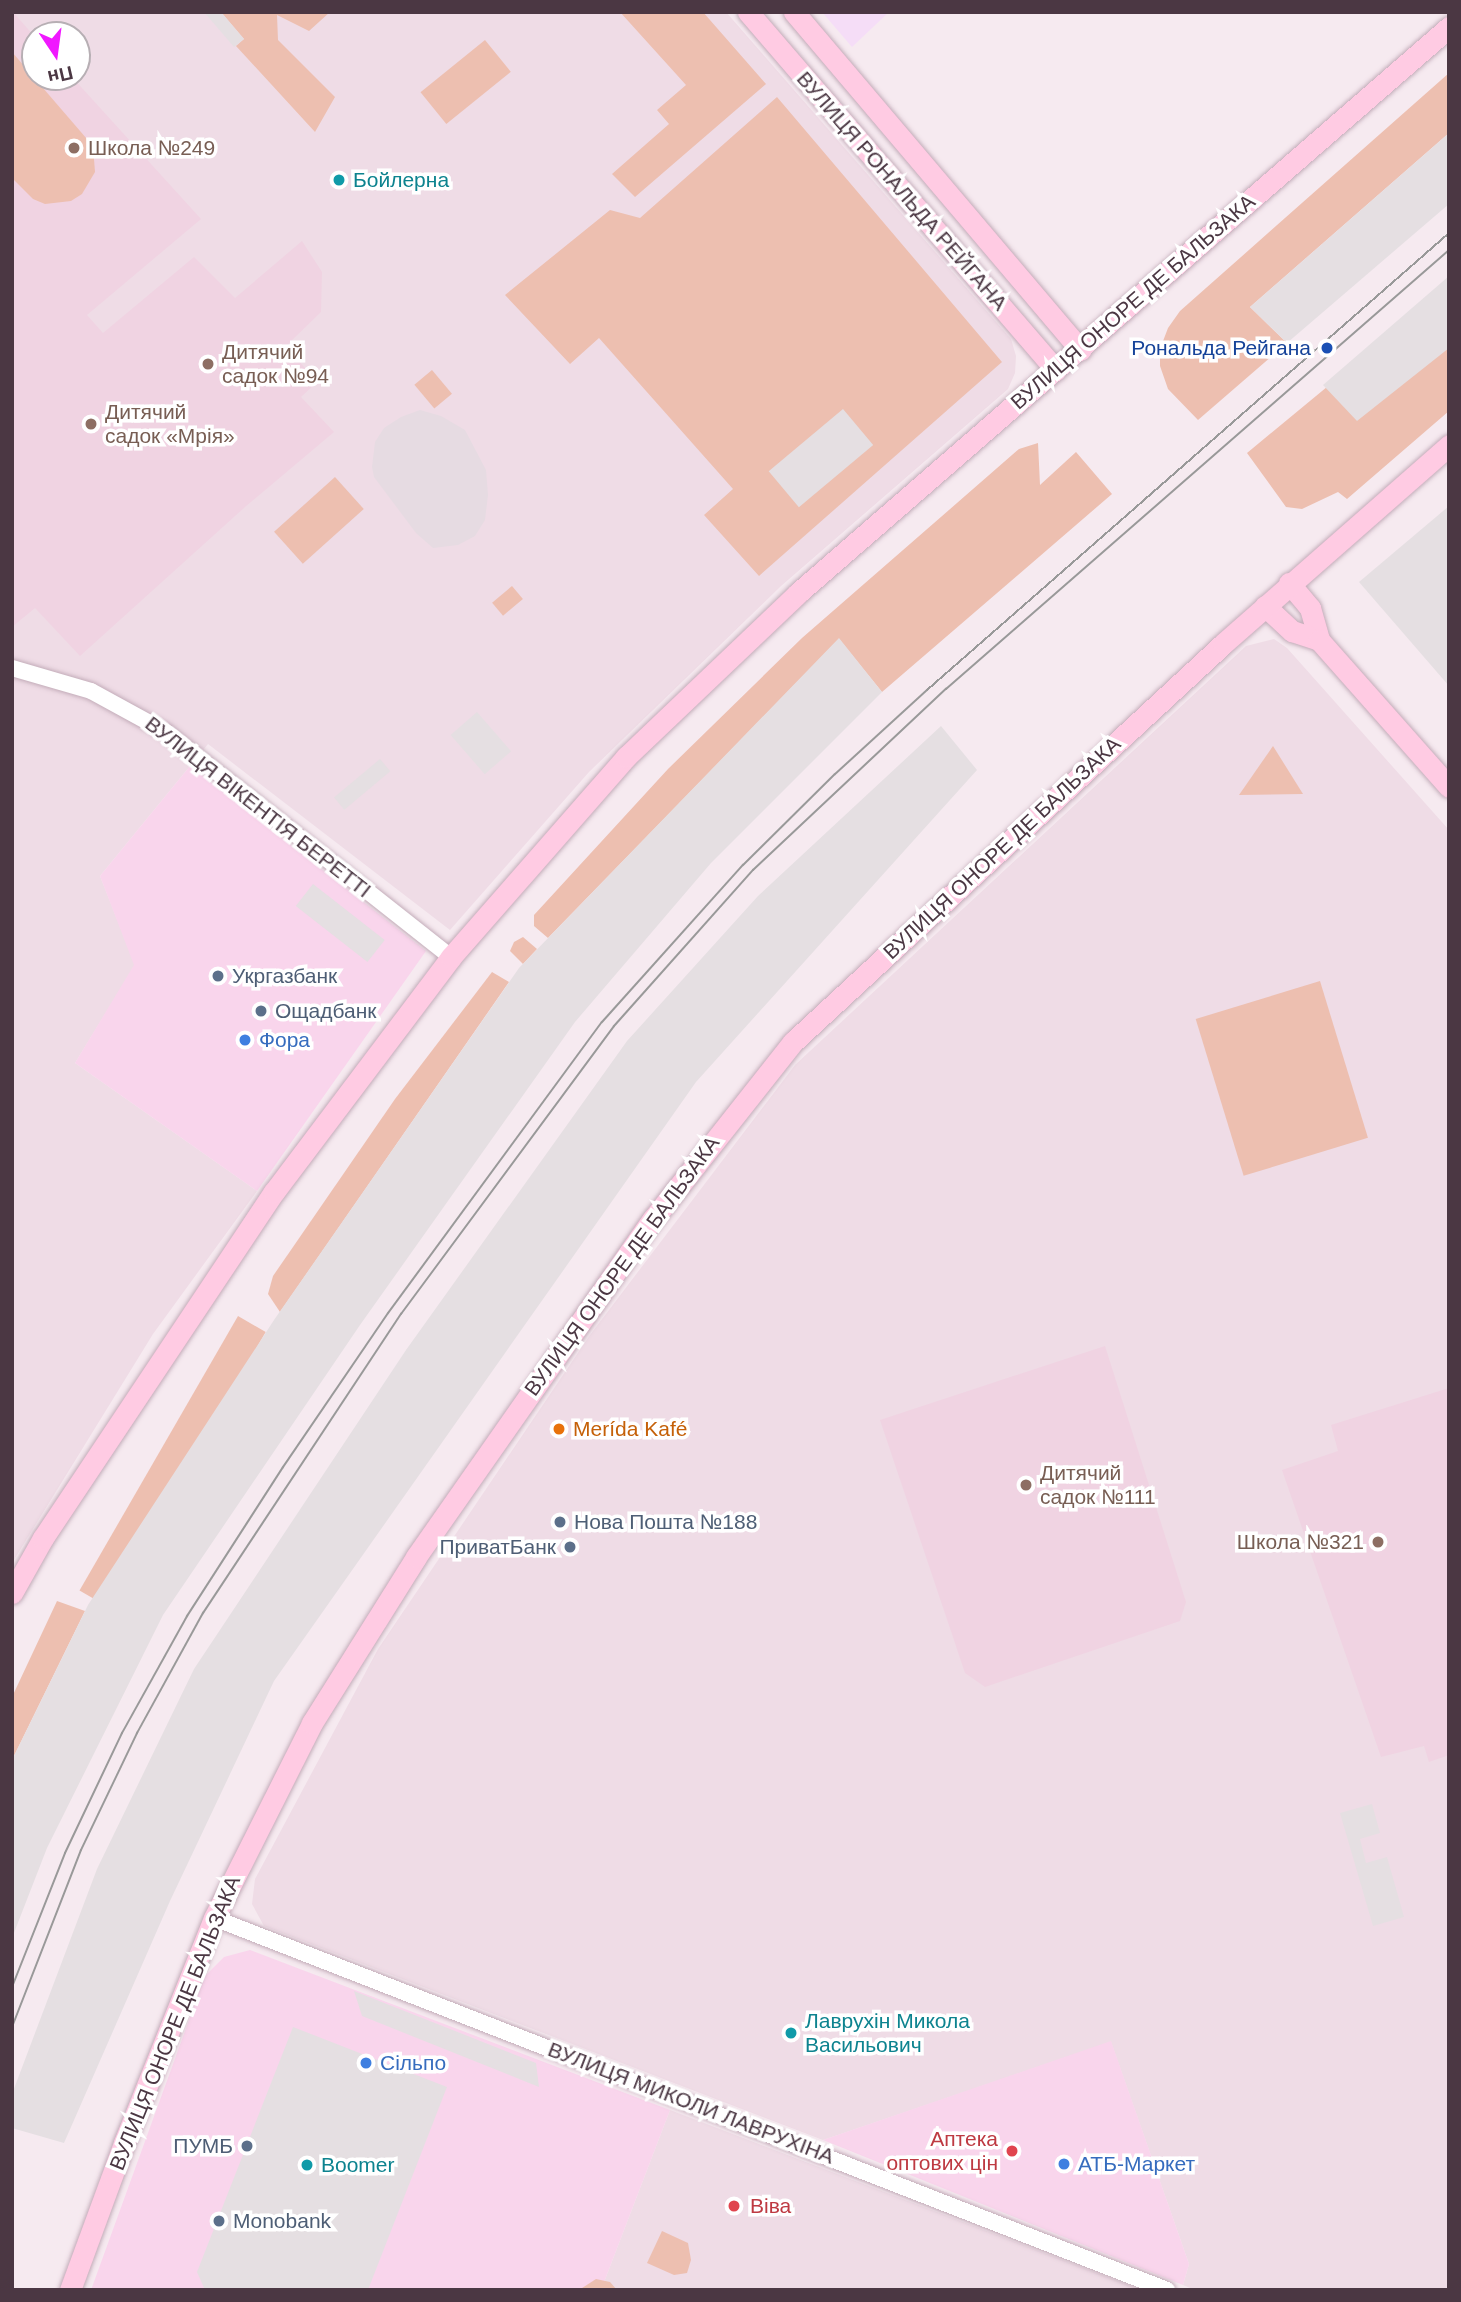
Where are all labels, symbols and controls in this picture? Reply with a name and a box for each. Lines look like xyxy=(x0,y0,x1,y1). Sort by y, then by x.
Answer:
north arrow xyxy=(21,21,91,91)
text: Пн xyxy=(46,62,75,88)
street label: ВУЛИЦЯ РОНАЛЬДА РЕЙГАНА xyxy=(791,66,1013,316)
place label: Школа №249 xyxy=(88,135,215,161)
marker: Школа №249 xyxy=(66,140,82,156)
place label: Бойлерна xyxy=(353,167,449,193)
marker: Бойлерна xyxy=(331,172,347,188)
street label: ВУЛИЦЯ ОНОРЕ ДЕ БАЛЬЗАКА xyxy=(1006,189,1260,415)
place label: Рональда Рейгана xyxy=(1131,335,1311,361)
marker: Рональда Рейгана xyxy=(1317,338,1337,358)
place label: Дитячий садок №94 xyxy=(222,339,329,389)
marker: Дитячий садок №94 xyxy=(200,356,216,372)
place label: Дитячий садок «Мрія» xyxy=(105,399,235,449)
marker: Дитячий садок «Мрія» xyxy=(83,416,99,432)
street label: ВУЛИЦЯ ВІКЕНТІЯ БЕРЕТТІ xyxy=(140,711,376,903)
street label: ВУЛИЦЯ ОНОРЕ ДЕ БАЛЬЗАКА xyxy=(878,731,1126,965)
place label: Укргазбанк xyxy=(232,963,337,989)
marker: Укргазбанк xyxy=(210,968,226,984)
place label: Ощадбанк xyxy=(275,998,377,1024)
marker: Ощадбанк xyxy=(253,1003,269,1019)
place label: Фора xyxy=(259,1027,310,1053)
marker: Фора xyxy=(237,1032,253,1048)
street label: ВУЛИЦЯ ОНОРЕ ДЕ БАЛЬЗАКА xyxy=(519,1131,725,1401)
place label: Merída Kafé xyxy=(573,1416,687,1442)
marker: Merída Kafé xyxy=(551,1421,567,1437)
place label: Дитячий садок №111 xyxy=(1040,1460,1156,1510)
marker: Дитячий садок №111 xyxy=(1018,1477,1034,1493)
place label: Нова Пошта №188 xyxy=(574,1509,757,1535)
marker: Нова Пошта №188 xyxy=(552,1514,568,1530)
place label: Школа №321 xyxy=(1237,1529,1364,1555)
place label: ПриватБанк xyxy=(439,1534,556,1560)
marker: Школа №321 xyxy=(1370,1534,1386,1550)
marker: ПриватБанк xyxy=(562,1539,578,1555)
street label: ВУЛИЦЯ ОНОРЕ ДЕ БАЛЬЗАКА xyxy=(104,1872,246,2174)
place label: Лаврухін Микола Васильович xyxy=(805,2008,970,2058)
marker: Лаврухін Микола Васильович xyxy=(783,2025,799,2041)
street label: ВУЛИЦЯ МИКОЛИ ЛАВРУХІНА xyxy=(544,2037,838,2169)
place label: Сільпо xyxy=(380,2050,446,2076)
marker: Сільпо xyxy=(358,2055,374,2071)
place label: Аптека оптових цін xyxy=(886,2126,998,2176)
place label: ПУМБ xyxy=(173,2133,233,2159)
marker: ПУМБ xyxy=(239,2138,255,2154)
marker: Аптека оптових цін xyxy=(1004,2143,1020,2159)
place label: АТБ-Маркет xyxy=(1078,2151,1195,2177)
place label: Boomer xyxy=(321,2152,395,2178)
marker: АТБ-Маркет xyxy=(1056,2156,1072,2172)
marker: Boomer xyxy=(299,2157,315,2173)
place label: Віва xyxy=(750,2193,791,2219)
marker: Віва xyxy=(724,2196,744,2216)
place label: Monobank xyxy=(233,2208,331,2234)
marker: Monobank xyxy=(211,2213,227,2229)

